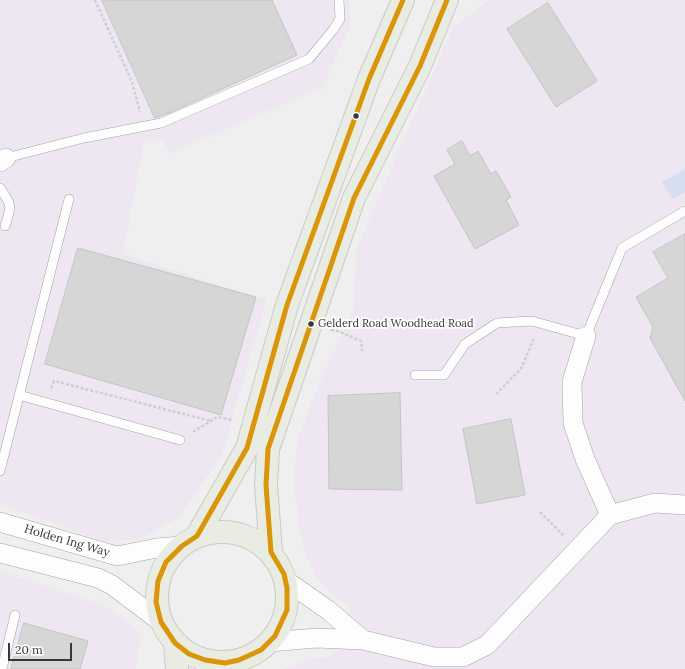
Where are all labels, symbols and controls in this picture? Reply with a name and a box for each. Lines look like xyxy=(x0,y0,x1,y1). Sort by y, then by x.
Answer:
unlabelled marker xyxy=(351,111,361,121)
place label: Gelderd Road Woodhead Road xyxy=(318,317,474,331)
marker: Gelderd Road Woodhead Road xyxy=(306,319,316,329)
street label: Holden Ing Way xyxy=(23,522,111,560)
scale bar xyxy=(10,635,74,661)
text: 20 m xyxy=(15,642,43,657)

